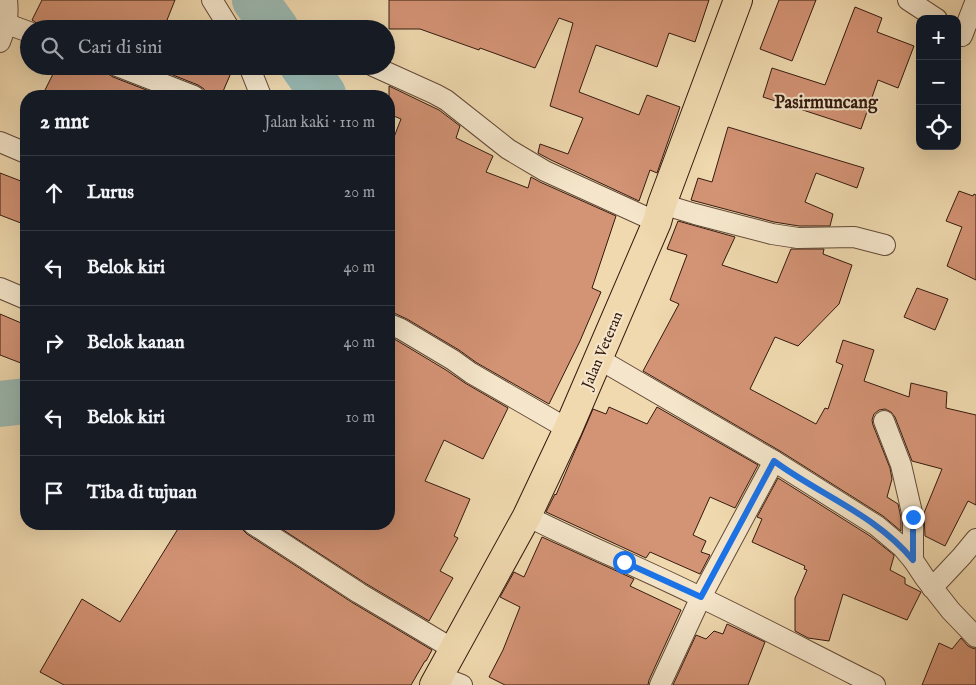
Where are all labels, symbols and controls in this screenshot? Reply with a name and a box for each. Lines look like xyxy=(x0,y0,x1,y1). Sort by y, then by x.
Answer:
map controls xyxy=(916,15,961,150)
button: + xyxy=(916,15,961,60)
search box xyxy=(20,20,395,75)
icon: search xyxy=(38,34,66,62)
text: Cari di sini xyxy=(78,36,162,60)
button: − xyxy=(916,60,961,105)
district label: Pasirmuncang xyxy=(774,92,879,115)
button: locate xyxy=(916,105,961,150)
text: 2 mnt xyxy=(40,109,89,136)
text: Jalan kaki · 110 m xyxy=(264,113,375,133)
icon: ahead xyxy=(40,179,68,207)
text: Lurus xyxy=(87,181,134,205)
text: 20 m xyxy=(344,183,375,203)
icon: left xyxy=(40,254,68,282)
text: Belok kiri xyxy=(87,256,165,280)
text: 40 m xyxy=(343,258,375,278)
street label: Jalan Veteran xyxy=(577,309,627,393)
icon: right xyxy=(40,329,68,357)
text: Belok kanan xyxy=(87,331,185,355)
text: 40 m xyxy=(343,333,375,353)
icon: left xyxy=(40,404,68,432)
text: Belok kiri xyxy=(87,406,165,430)
text: 10 m xyxy=(345,408,375,428)
icon: arrive xyxy=(40,479,68,507)
text: Tiba di tujuan xyxy=(87,481,197,505)
route end xyxy=(902,506,925,529)
route start xyxy=(613,551,636,574)

